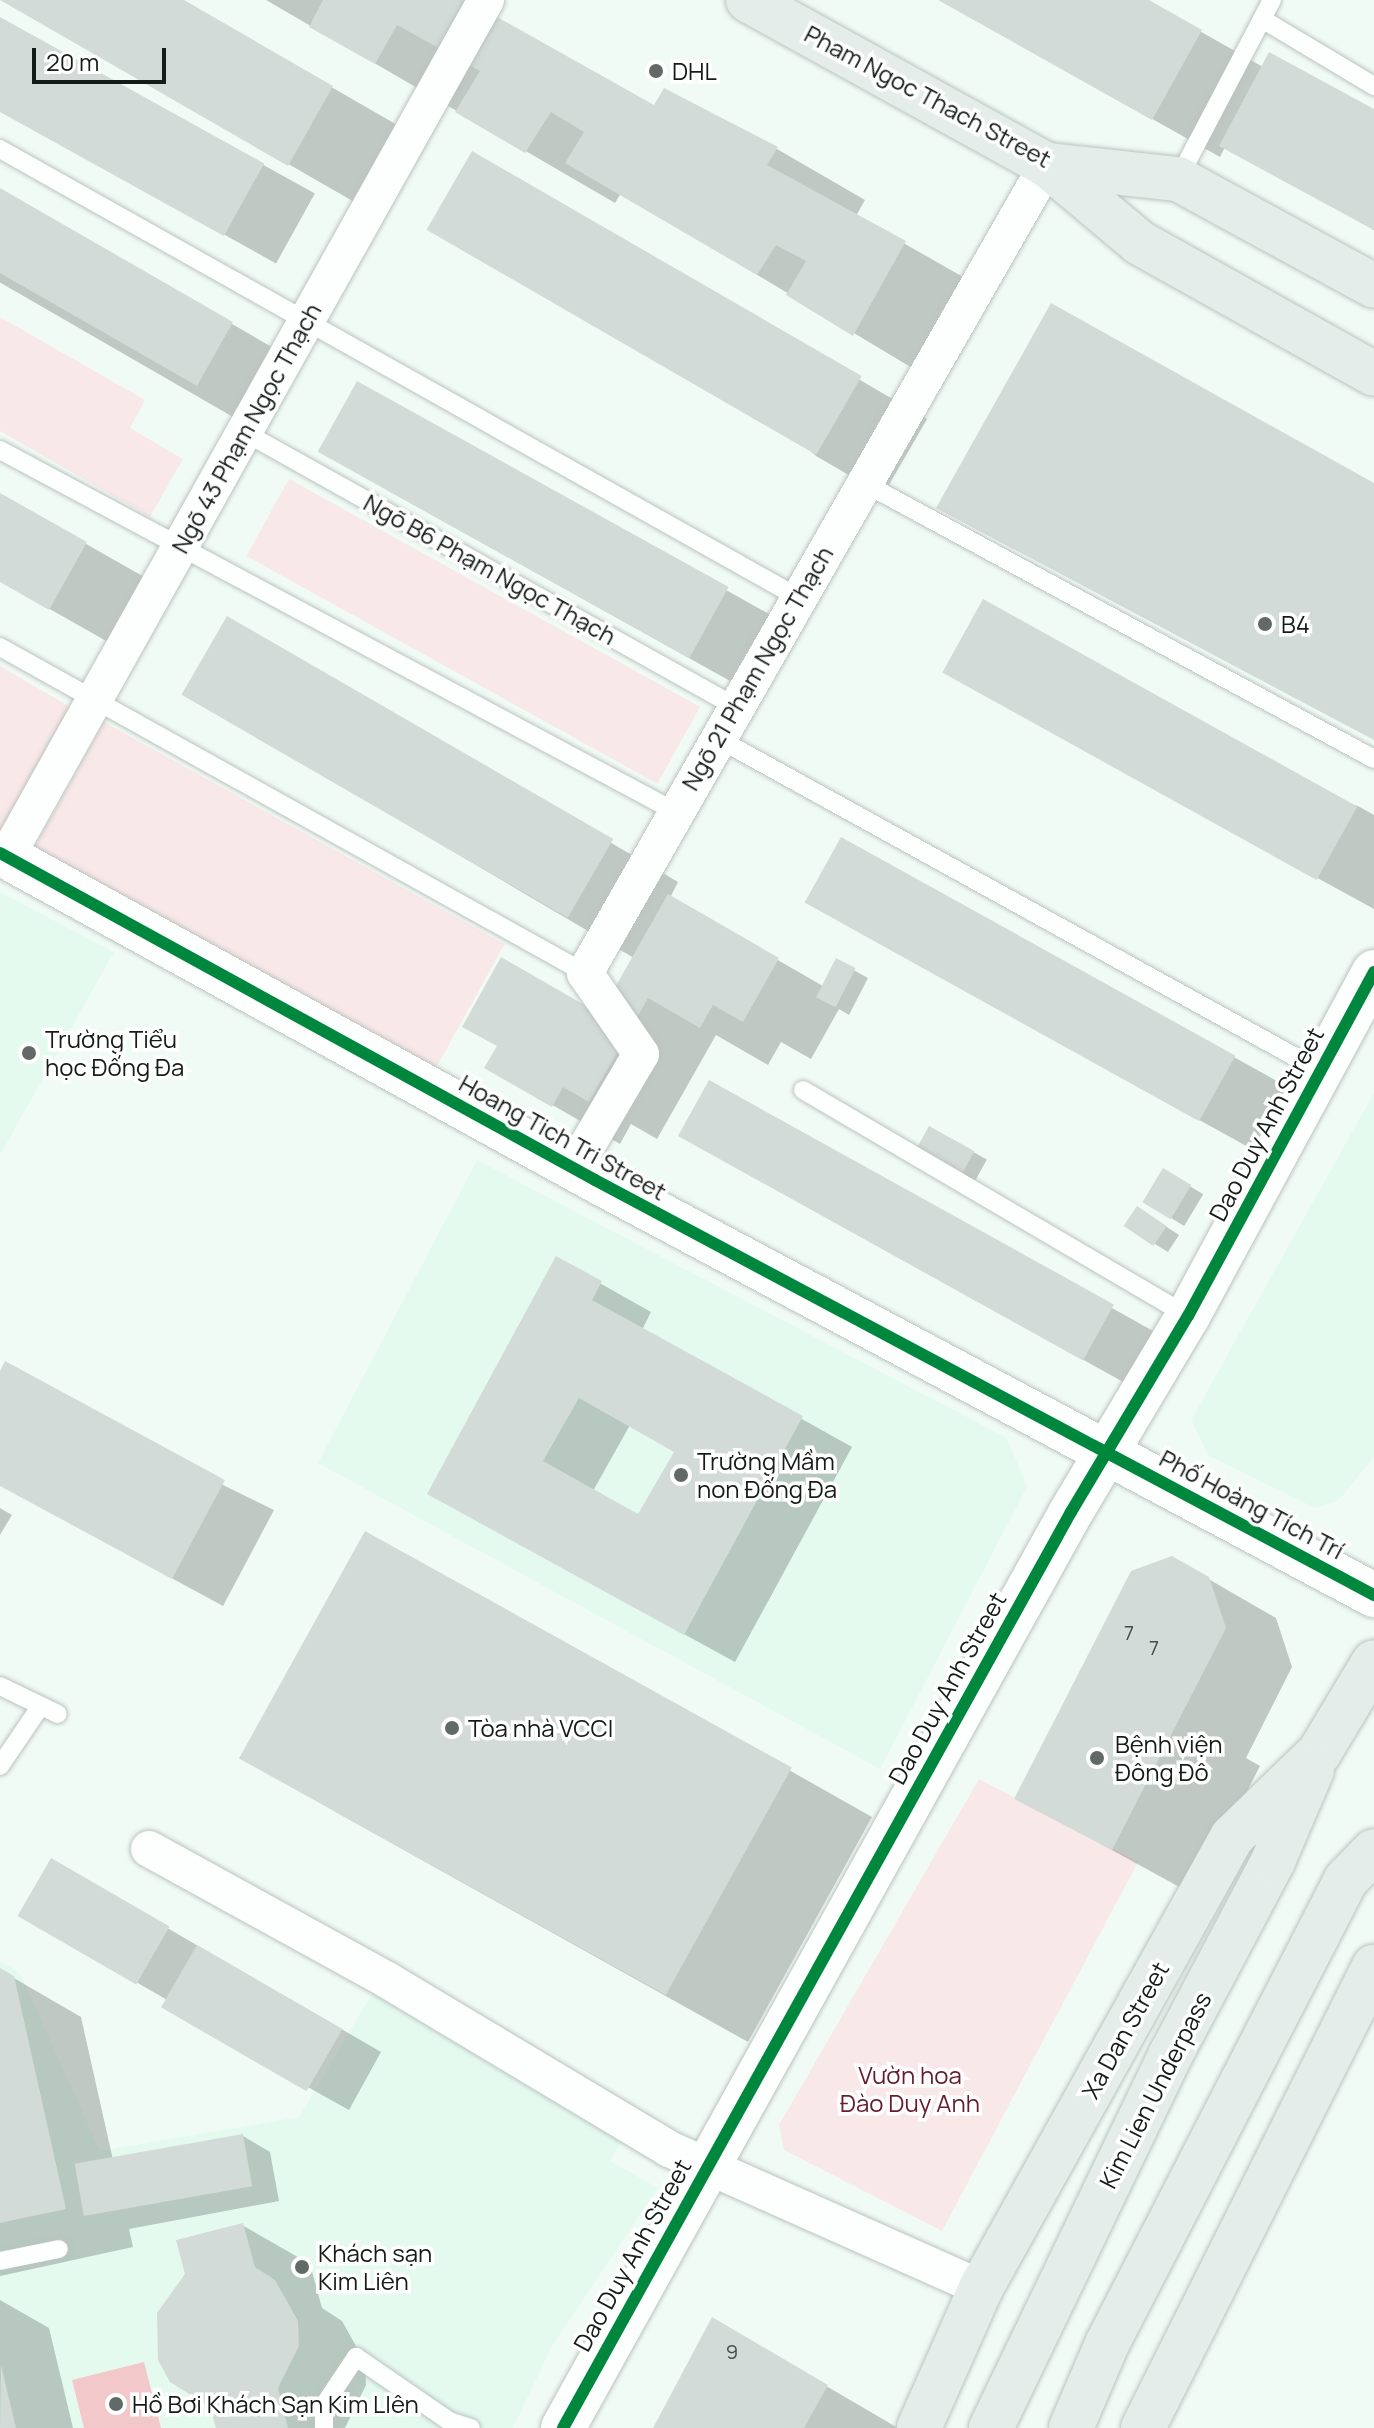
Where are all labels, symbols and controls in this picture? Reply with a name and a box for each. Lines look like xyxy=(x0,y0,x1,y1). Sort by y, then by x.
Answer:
street label: Pham Ngoc Thach Street xyxy=(800,19,1056,173)
scale bar xyxy=(36,32,170,82)
text: 20 m xyxy=(46,45,99,78)
place label: DHL xyxy=(672,57,717,85)
marker: DHL xyxy=(647,62,665,80)
street label: Ngõ 43 Phạm Ngọc Thạch xyxy=(165,298,327,558)
street label: Ngõ B6 Phạm Ngọc Thạch xyxy=(359,488,621,650)
street label: Ngõ 21 Phạm Ngọc Thạch xyxy=(675,541,839,795)
place label: B4 xyxy=(1281,610,1310,638)
marker: B4 xyxy=(1256,615,1274,633)
street label: Dao Duy Anh Street xyxy=(1203,1022,1329,1226)
place label: Trường Tiểu học Đống Đa xyxy=(45,1025,184,1081)
marker: Trường Tiểu học Đống Đa xyxy=(20,1044,38,1062)
street label: Hoang Tich Tri Street xyxy=(455,1068,671,1206)
street label: Phố Hoàng Tích Trí xyxy=(1155,1443,1349,1565)
place label: Trường Mầm non Đống Đa xyxy=(697,1447,837,1503)
marker: Trường Mầm non Đống Đa xyxy=(672,1466,690,1484)
street label: Dao Duy Anh Street xyxy=(882,1587,1012,1789)
house number: 7 xyxy=(1124,1620,1134,1644)
house number: 7 xyxy=(1149,1635,1159,1659)
place label: Tòa nhà VCCI xyxy=(468,1714,613,1742)
marker: Tòa nhà VCCI xyxy=(443,1719,461,1737)
place label: Bệnh viện Đông Đô xyxy=(1115,1730,1222,1786)
marker: Bệnh viện Đông Đô xyxy=(1086,1747,1108,1769)
street label: Xa Dan Street xyxy=(1076,1957,1174,2103)
street label: Kim Lien Underpass xyxy=(1093,1987,1217,2193)
park label: Vườn hoa Đào Duy Anh xyxy=(840,2061,980,2117)
street label: Dao Duy Anh Street xyxy=(567,2154,697,2356)
place label: Khách sạn Kim Liên xyxy=(318,2239,432,2295)
marker: Khách sạn Kim Liên xyxy=(293,2258,311,2276)
house number: 9 xyxy=(726,2339,738,2363)
place label: Hồ Bơi Khách Sạn Kim LIên xyxy=(132,2390,419,2418)
marker: Hồ Bơi Khách Sạn Kim LIên xyxy=(107,2395,125,2413)

